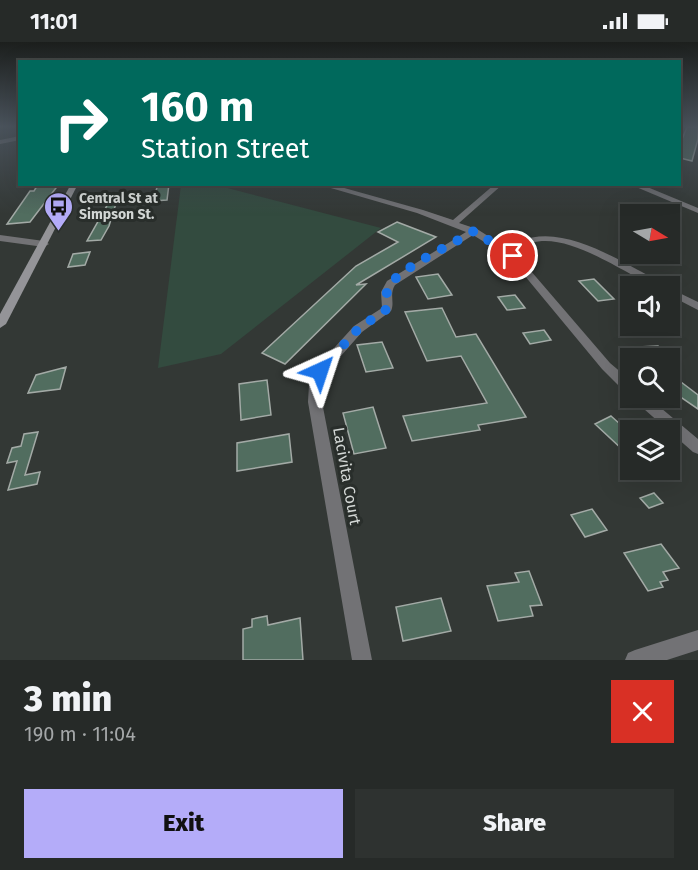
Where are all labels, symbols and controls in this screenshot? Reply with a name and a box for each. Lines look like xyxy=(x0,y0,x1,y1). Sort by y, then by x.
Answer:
text: 11:01 xyxy=(30,8,78,35)
text: 160 m xyxy=(141,82,254,132)
icon: right xyxy=(42,84,120,162)
text: Station Street xyxy=(141,133,309,165)
bus stop icon: Central St at Simpson St. xyxy=(42,190,74,232)
place label: Central St at Simpson St. xyxy=(79,190,159,223)
north arrow xyxy=(620,204,680,264)
map controls xyxy=(620,204,680,480)
pin xyxy=(487,230,538,281)
icon: arrive xyxy=(496,239,529,272)
button: sound xyxy=(620,276,680,336)
position arrow xyxy=(288,339,352,403)
button: search xyxy=(620,348,680,408)
button: layers xyxy=(620,420,680,480)
street label: Lacivita Court xyxy=(329,426,365,527)
text: 3 min xyxy=(24,677,112,721)
button: close xyxy=(611,680,674,743)
text: 190 m · 11:04 xyxy=(24,722,136,746)
button: Exit xyxy=(24,789,343,858)
button: Share xyxy=(355,789,674,858)

